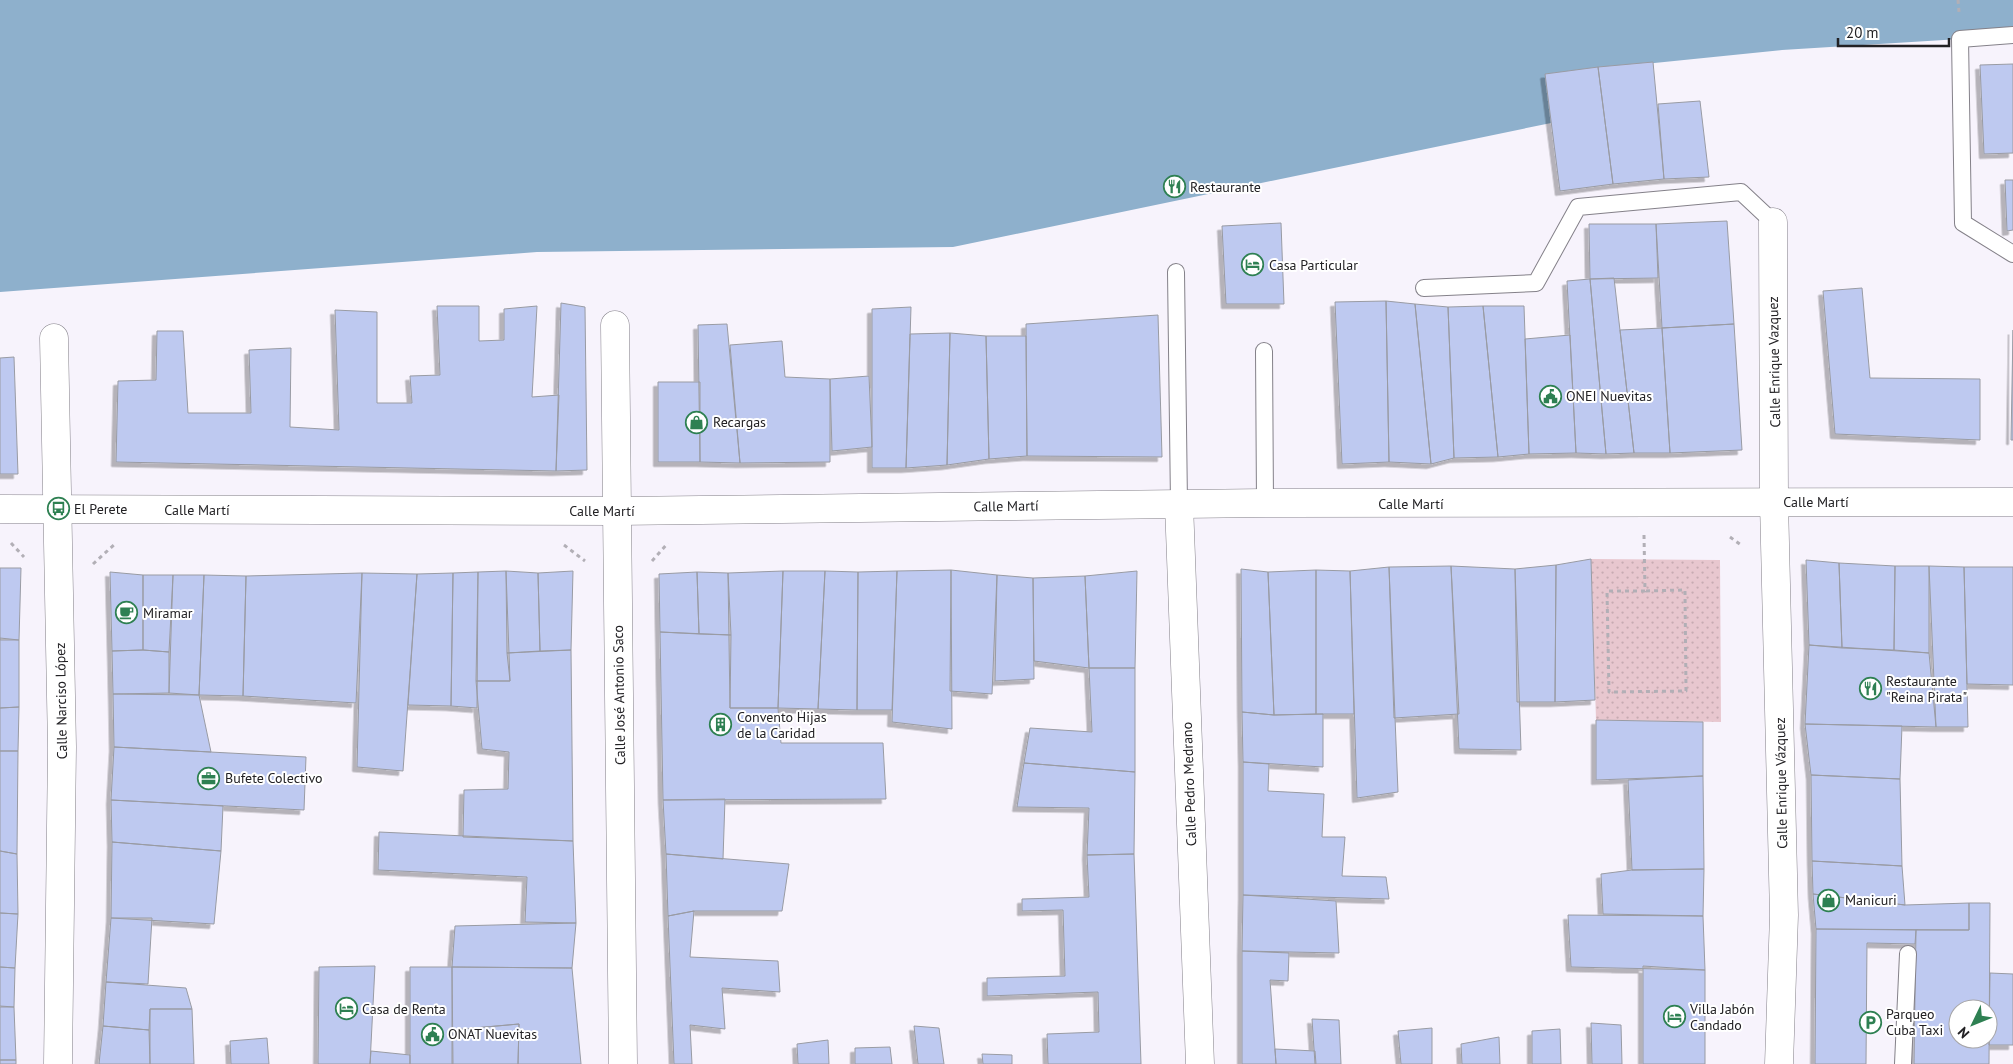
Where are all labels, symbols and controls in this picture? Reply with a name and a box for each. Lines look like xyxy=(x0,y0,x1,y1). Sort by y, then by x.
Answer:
scale bar xyxy=(1838,15,1949,47)
text: 20 m xyxy=(1846,23,1879,42)
restaurant icon: Restaurante xyxy=(1162,175,1186,199)
place label: Restaurante xyxy=(1190,178,1261,196)
hotel icon: Casa Particular xyxy=(1241,253,1265,277)
place label: Casa Particular xyxy=(1269,256,1358,274)
street label: Calle Enrique Vazquez xyxy=(1764,296,1784,428)
public building icon: ONEI Nuevitas xyxy=(1538,384,1562,408)
place label: ONEI Nuevitas xyxy=(1566,387,1652,405)
shop icon: Recargas xyxy=(685,410,709,434)
place label: Recargas xyxy=(713,413,766,431)
street label: Calle Martí xyxy=(1783,493,1849,511)
street label: Calle Martí xyxy=(1378,495,1444,513)
street label: Calle Martí xyxy=(973,496,1039,516)
bus stop icon: El Perete xyxy=(46,497,70,521)
place label: El Perete xyxy=(74,500,127,518)
street label: Calle Martí xyxy=(164,501,230,519)
street label: Calle Martí xyxy=(569,502,635,520)
cafe icon: Miramar xyxy=(115,601,139,625)
place label: Miramar xyxy=(143,604,193,622)
street label: Calle José Antonio Saco xyxy=(609,625,629,765)
street label: Calle Narciso López xyxy=(51,642,71,760)
place label: Restaurante "Reina Pirata" xyxy=(1886,672,1967,706)
restaurant icon: Restaurante "Reina Pirata" xyxy=(1858,677,1882,701)
place label: Convento Hijas de la Caridad xyxy=(737,708,827,742)
building icon: Convento Hijas de la Caridad xyxy=(709,713,733,737)
street label: Calle Enrique Vázquez xyxy=(1771,717,1791,849)
street label: Calle Pedro Medrano xyxy=(1178,722,1200,846)
office icon: Bufete Colectivo xyxy=(197,766,221,790)
place label: Bufete Colectivo xyxy=(225,769,323,787)
shop icon: Manicuri xyxy=(1817,888,1841,912)
place label: Manicuri xyxy=(1845,891,1897,909)
hotel icon: Casa de Renta xyxy=(334,997,358,1021)
north arrow xyxy=(1948,999,1998,1049)
place label: Casa de Renta xyxy=(362,1000,446,1018)
place label: Villa Jabón Candado xyxy=(1689,1000,1754,1034)
hotel icon: Villa Jabón Candado xyxy=(1662,1005,1686,1029)
place label: Parqueo Cuba Taxi xyxy=(1886,1005,1943,1039)
parking icon: Parqueo Cuba Taxi xyxy=(1858,1010,1882,1034)
public building icon: ONAT Nuevitas xyxy=(420,1022,444,1046)
text: N xyxy=(1954,1023,1973,1042)
place label: ONAT Nuevitas xyxy=(448,1025,537,1043)

